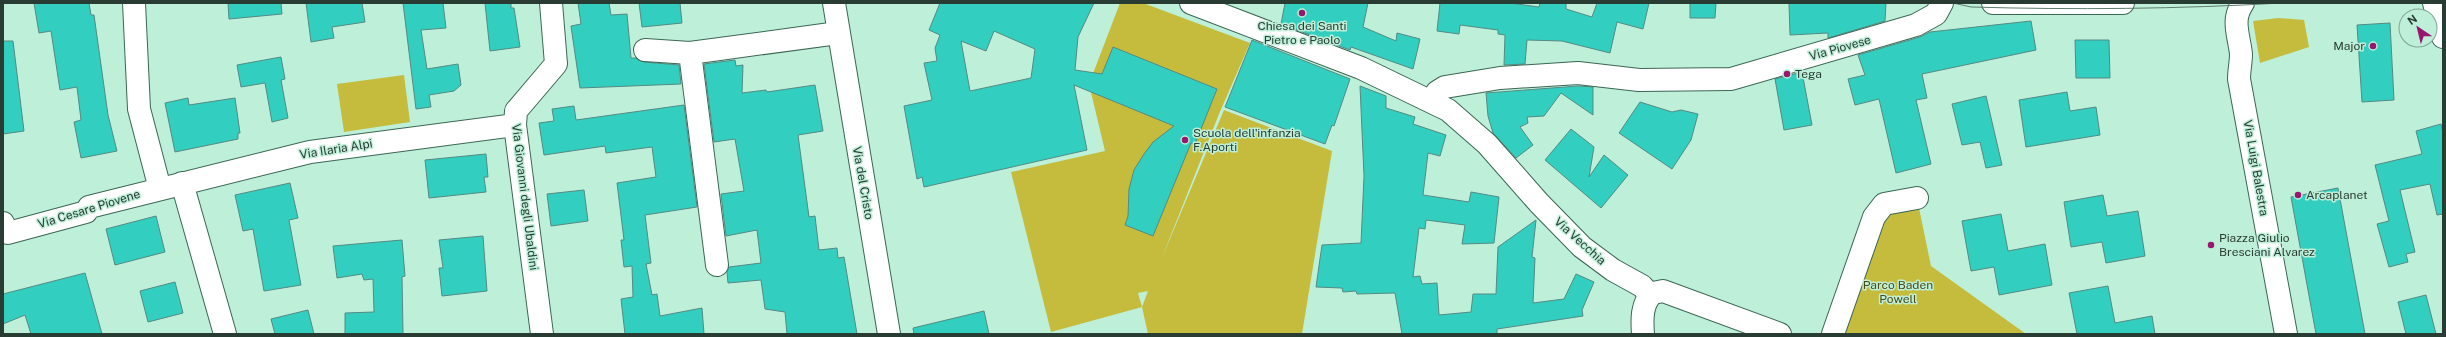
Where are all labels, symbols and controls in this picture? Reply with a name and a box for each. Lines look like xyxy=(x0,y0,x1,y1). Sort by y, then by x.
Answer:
marker: Chiesa dei Santi Pietro e Paolo xyxy=(1297,8,1307,18)
north arrow xyxy=(2398,8,2438,48)
text: N xyxy=(2405,12,2419,27)
place label: Chiesa dei Santi Pietro e Paolo xyxy=(1257,19,1347,47)
street label: Via Piovese xyxy=(1808,32,1873,63)
place label: Major xyxy=(2333,39,2365,53)
marker: Major xyxy=(2368,41,2378,51)
place label: Tega xyxy=(1795,67,1822,81)
marker: Tega xyxy=(1782,69,1792,79)
street label: Via Luigi Balestra xyxy=(2241,119,2271,217)
street label: Via Giovanni degli Ubaldini xyxy=(509,123,541,271)
place label: Scuola dell'infanzia F.Aporti xyxy=(1193,126,1301,154)
marker: Scuola dell'infanzia F.Aporti xyxy=(1180,135,1190,145)
street label: Via Ilaria Alpi xyxy=(299,136,373,162)
street label: Via del Cristo xyxy=(850,145,876,221)
street label: Via Cesare Piovene xyxy=(36,187,142,231)
place label: Arcaplanet xyxy=(2306,188,2368,202)
marker: Arcaplanet xyxy=(2293,190,2303,200)
street label: Via Vecchia xyxy=(1552,214,1608,268)
place label: Piazza Giulio Bresciani Alvarez xyxy=(2219,231,2315,259)
marker: Piazza Giulio Bresciani Alvarez xyxy=(2206,240,2216,250)
park label: Parco Baden Powell xyxy=(1863,278,1933,306)

